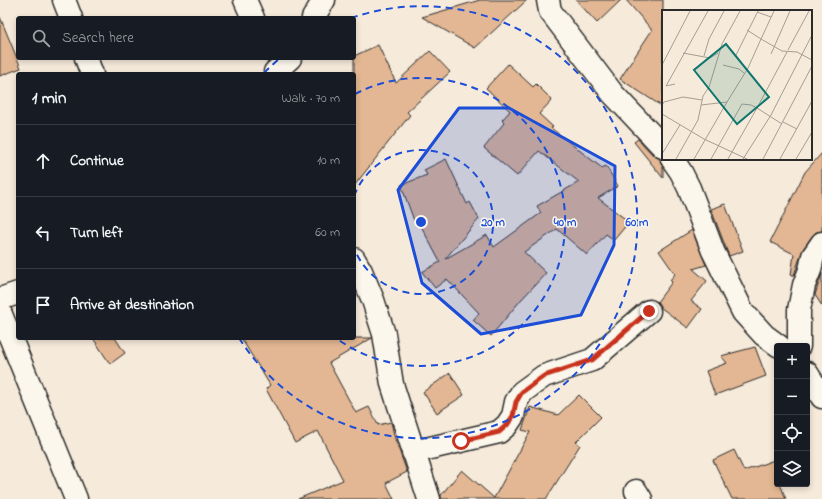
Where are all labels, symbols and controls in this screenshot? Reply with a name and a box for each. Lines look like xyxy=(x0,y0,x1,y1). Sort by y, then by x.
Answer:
inset map xyxy=(662,10,812,160)
search box xyxy=(16,16,356,60)
icon: search xyxy=(30,27,52,49)
text: Search here xyxy=(62,27,134,49)
text: 1 min xyxy=(32,86,66,111)
text: Walk · 70 m xyxy=(281,89,340,108)
icon: ahead xyxy=(32,150,54,172)
text: Continue xyxy=(70,150,124,172)
text: 10 m xyxy=(317,151,340,170)
text: 20 m xyxy=(480,214,505,232)
text: 40 m xyxy=(553,214,577,232)
text: 60 m xyxy=(625,214,649,232)
centre of rings xyxy=(414,215,428,229)
icon: left xyxy=(32,222,54,244)
text: Turn left xyxy=(70,222,123,244)
text: 60 m xyxy=(315,223,340,242)
icon: arrive xyxy=(32,294,54,316)
text: Arrive at destination xyxy=(70,294,194,316)
route end xyxy=(640,302,658,320)
map controls xyxy=(774,343,810,487)
button: + xyxy=(774,343,810,379)
button: − xyxy=(774,379,810,415)
button: locate xyxy=(774,415,810,451)
route start xyxy=(452,432,470,450)
button: layers xyxy=(774,451,810,487)

